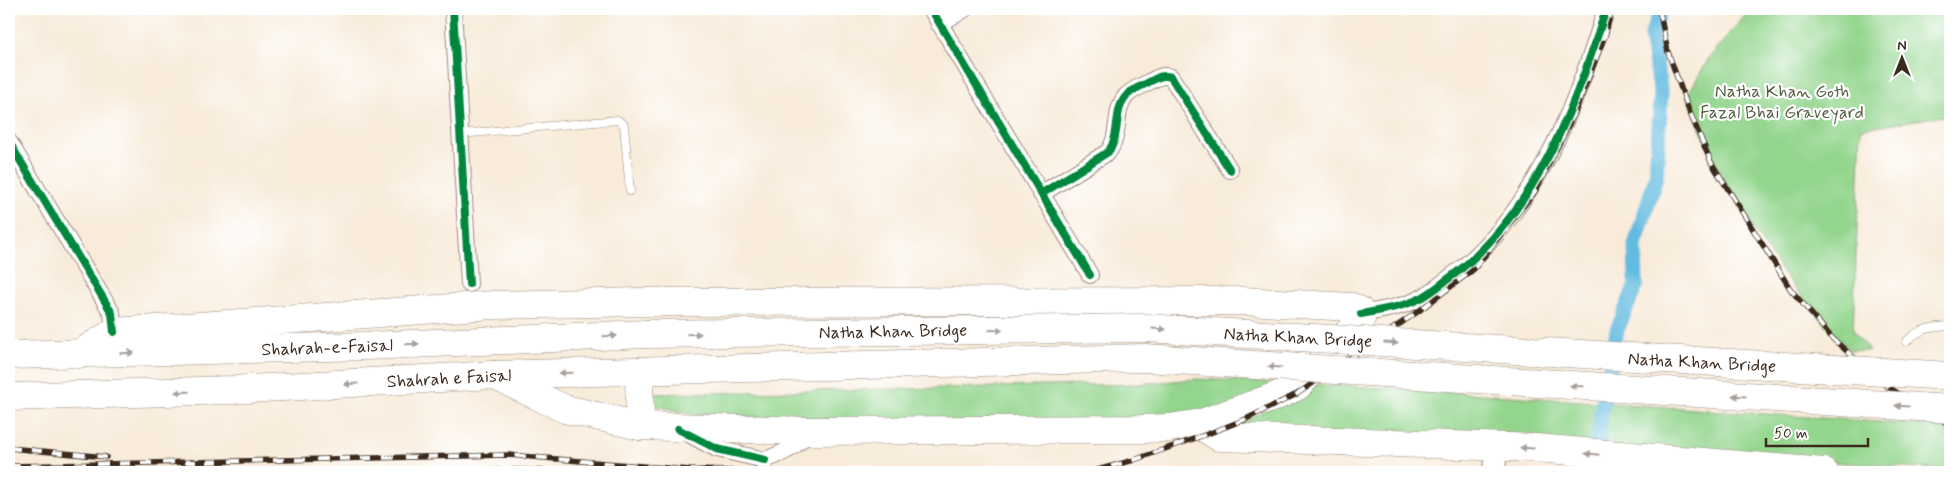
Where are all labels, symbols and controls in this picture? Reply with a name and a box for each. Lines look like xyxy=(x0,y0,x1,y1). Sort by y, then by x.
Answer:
north arrow xyxy=(1876,32,1926,82)
text: N xyxy=(1897,37,1907,55)
park label: Natha Khan Goth Fazal Bhai Graveyard xyxy=(1700,80,1864,125)
street label: Natha Khan Bridge xyxy=(819,319,967,345)
street label: Natha Khan Bridge xyxy=(1223,322,1373,354)
one-way arrow xyxy=(988,326,1004,334)
one-way arrow xyxy=(1151,326,1167,334)
one-way arrow xyxy=(686,330,702,338)
one-way arrow xyxy=(602,331,618,339)
street label: Shahrah-e-Faisal xyxy=(261,334,393,362)
one-way arrow xyxy=(1383,339,1399,347)
one-way arrow xyxy=(405,340,421,348)
street label: Natha Khan Bridge xyxy=(1627,347,1777,379)
one-way arrow xyxy=(120,349,136,357)
one-way arrow xyxy=(1267,362,1283,370)
street label: Shahrah e Faisal xyxy=(386,364,512,394)
one-way arrow xyxy=(558,369,574,377)
one-way arrow xyxy=(343,381,359,389)
one-way arrow xyxy=(1569,381,1585,389)
one-way arrow xyxy=(174,388,190,396)
one-way arrow xyxy=(1731,391,1747,399)
one-way arrow xyxy=(1893,402,1909,410)
scale bar xyxy=(1766,416,1869,448)
text: 50 m xyxy=(1774,424,1808,444)
one-way arrow xyxy=(1519,444,1535,452)
one-way arrow xyxy=(1584,450,1600,458)

